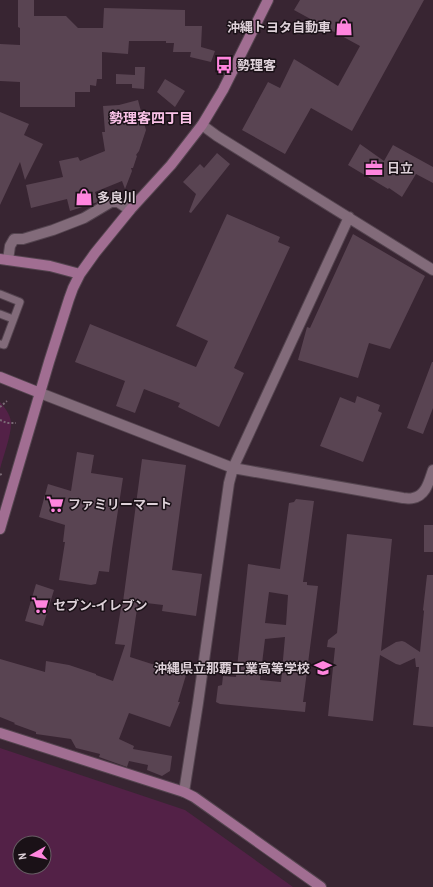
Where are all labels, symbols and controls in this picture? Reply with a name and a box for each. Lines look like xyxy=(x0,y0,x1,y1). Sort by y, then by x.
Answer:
shop icon: 沖縄トヨタ自動車 xyxy=(334,17,354,37)
place label: 沖縄トヨタ自動車 xyxy=(227,19,331,36)
bus stop icon: 勢理客 xyxy=(214,55,234,75)
place label: 勢理客 xyxy=(237,57,276,74)
district label: 勢理客四丁目 xyxy=(109,109,193,127)
office icon: 日立 xyxy=(364,158,384,178)
place label: 日立 xyxy=(387,160,413,177)
shop icon: 多良川 xyxy=(74,187,94,207)
place label: 多良川 xyxy=(97,189,136,206)
supermarket icon: ファミリーマート xyxy=(45,494,65,514)
place label: ファミリーマート xyxy=(68,496,172,513)
supermarket icon: セブン-イレブン xyxy=(30,595,50,615)
place label: セブン-イレブン xyxy=(53,597,148,614)
school or university icon: 沖縄県立那覇工業高等学校 xyxy=(313,658,333,678)
place label: 沖縄県立那覇工業高等学校 xyxy=(154,660,310,677)
north arrow xyxy=(12,835,52,875)
text: N xyxy=(15,852,29,861)

